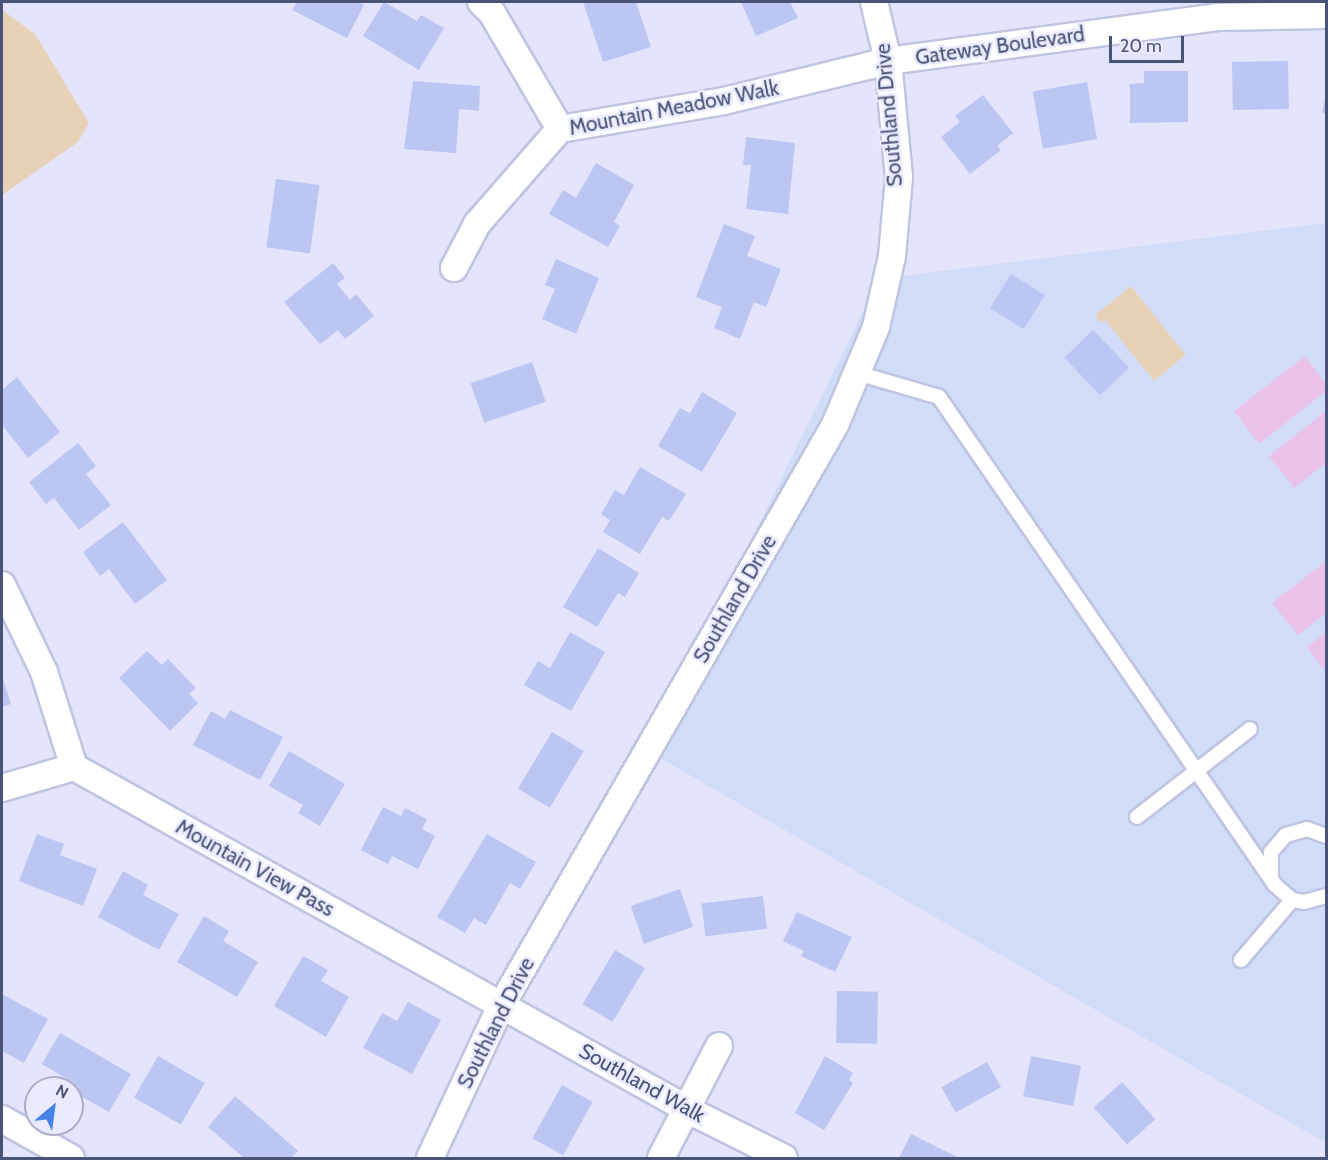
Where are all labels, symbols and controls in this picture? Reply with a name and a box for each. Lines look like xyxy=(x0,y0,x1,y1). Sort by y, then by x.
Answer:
street label: Gateway Boulevard xyxy=(914,22,1086,70)
scale bar xyxy=(1112,24,1187,62)
text: 20 m xyxy=(1120,35,1162,57)
street label: Southland Drive xyxy=(870,42,908,188)
street label: Mountain Meadow Walk xyxy=(567,75,781,141)
street label: Southland Drive xyxy=(688,531,782,667)
street label: Mountain View Pass xyxy=(171,814,339,922)
street label: Southland Drive xyxy=(452,953,540,1093)
street label: Southland Walk xyxy=(575,1038,709,1128)
north arrow xyxy=(24,1076,84,1136)
text: N xyxy=(52,1081,72,1103)

